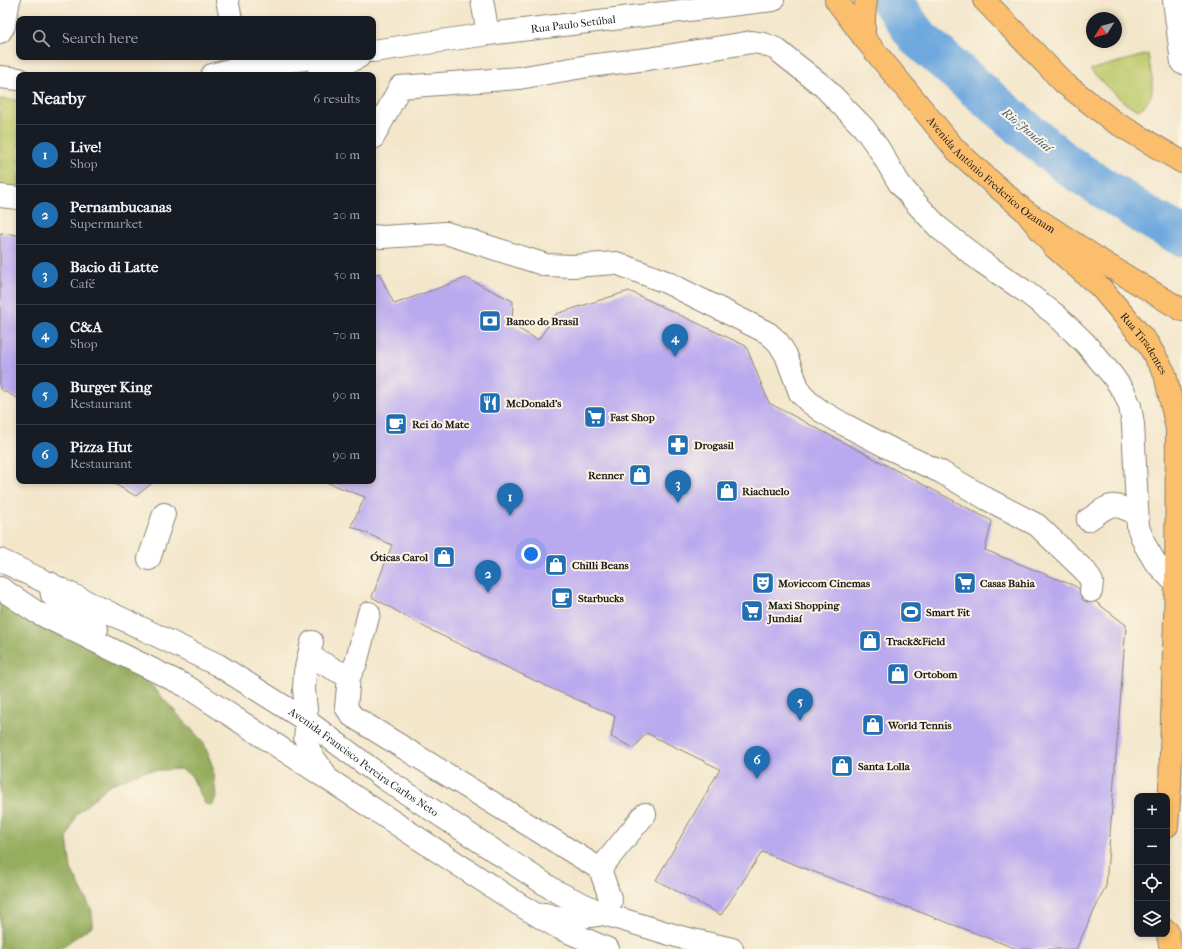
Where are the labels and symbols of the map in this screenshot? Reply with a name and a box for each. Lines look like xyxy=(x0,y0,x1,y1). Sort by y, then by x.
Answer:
north arrow xyxy=(1086,12,1122,48)
street label: Rua Paulo Setúbal xyxy=(530,13,616,36)
water label: Rio Jundiaí xyxy=(999,105,1057,156)
street label: Avenida Antônio Frederico Ozanam xyxy=(924,113,1058,236)
bank icon: Banco do Brasil xyxy=(477,308,503,334)
street label: Rua Tiradentes xyxy=(1117,310,1170,377)
place label: Banco do Brasil xyxy=(506,315,580,328)
pin: 4 xyxy=(662,324,688,357)
restaurant icon: McDonald's xyxy=(477,390,503,416)
place label: McDonald's xyxy=(505,397,561,410)
supermarket icon: Fast Shop xyxy=(582,404,608,430)
cafe icon: Rei do Mate xyxy=(383,411,409,437)
place label: Fast Shop xyxy=(609,411,655,424)
place label: Rei do Mate xyxy=(412,418,470,431)
pharmacy icon: Drogasil xyxy=(665,432,691,458)
place label: Drogasil xyxy=(693,439,735,452)
shop icon: Renner xyxy=(627,462,653,488)
place label: Renner xyxy=(588,469,624,482)
pin: 3 xyxy=(665,470,691,503)
shop icon: Riachuelo xyxy=(714,478,740,504)
pin: 1 xyxy=(497,483,523,516)
place label: Riachuelo xyxy=(742,485,790,498)
shop icon: Óticas Carol xyxy=(431,544,457,570)
your location xyxy=(521,544,541,564)
place label: Óticas Carol xyxy=(370,551,429,564)
shop icon: Chilli Beans xyxy=(543,552,569,578)
place label: Chilli Beans xyxy=(572,559,629,572)
pin: 2 xyxy=(475,560,501,593)
theatre icon: Moviecom Cinemas xyxy=(750,570,776,596)
supermarket icon: Casas Bahia xyxy=(952,570,978,596)
place label: Moviecom Cinemas xyxy=(777,577,870,590)
place label: Casas Bahia xyxy=(980,577,1036,590)
cafe icon: Starbucks xyxy=(549,585,575,611)
place label: Starbucks xyxy=(578,592,624,605)
supermarket icon: Maxi Shopping Jundiaí xyxy=(739,598,765,624)
place label: Maxi Shopping Jundiaí xyxy=(767,599,840,625)
sports icon: Smart Fit xyxy=(898,599,924,625)
place label: Smart Fit xyxy=(926,606,971,619)
shop icon: Track&Field xyxy=(857,628,883,654)
place label: Track&Field xyxy=(885,635,946,648)
shop icon: Ortobom xyxy=(885,661,911,687)
place label: Ortobom xyxy=(914,668,958,681)
pin: 5 xyxy=(787,688,813,721)
street label: Avenida Francisco Pereira Carlos Neto xyxy=(285,705,441,820)
shop icon: World Tennis xyxy=(860,712,886,738)
place label: World Tennis xyxy=(887,719,952,732)
pin: 6 xyxy=(744,746,770,779)
shop icon: Santa Lolla xyxy=(829,753,855,779)
place label: Santa Lolla xyxy=(858,760,911,773)

